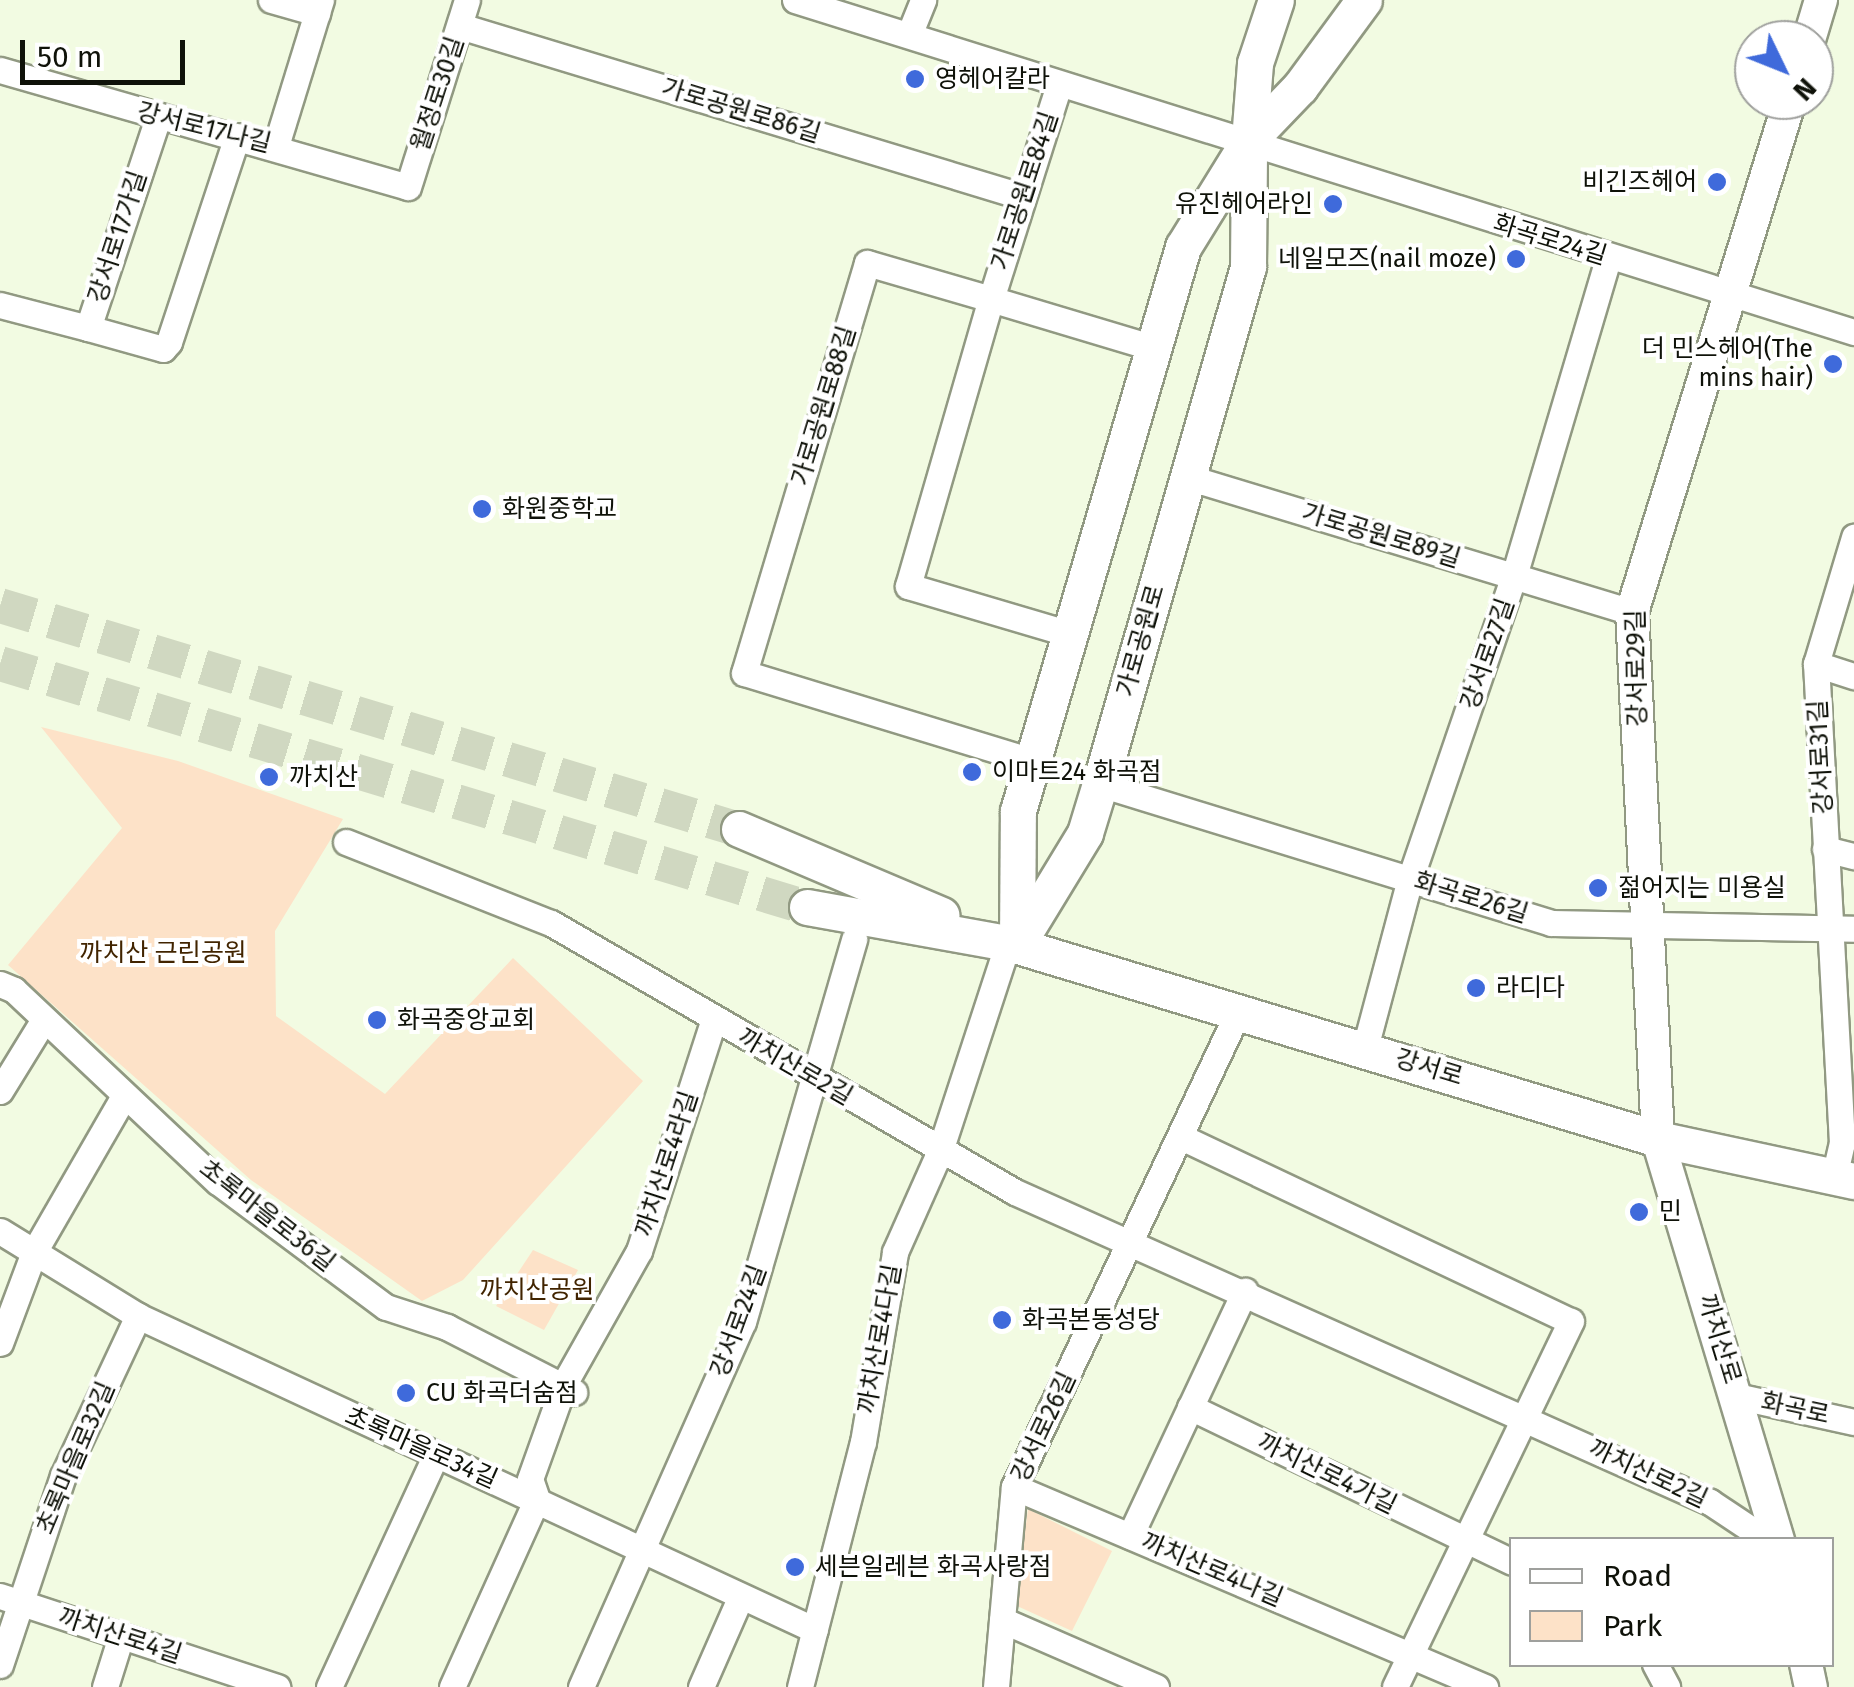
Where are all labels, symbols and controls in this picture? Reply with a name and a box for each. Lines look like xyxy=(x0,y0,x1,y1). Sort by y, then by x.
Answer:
scale bar xyxy=(25,20,190,82)
north arrow xyxy=(1734,20,1834,120)
street label: 월정로30길 xyxy=(405,33,471,155)
text: 50 m xyxy=(37,39,102,75)
place label: 영헤어칼라 xyxy=(935,64,1050,94)
marker: 영헤어칼라 xyxy=(904,68,926,90)
text: N xyxy=(1786,71,1823,107)
street label: 가로공원로86길 xyxy=(658,73,824,149)
street label: 강서로17나길 xyxy=(134,97,274,159)
street label: 가로공원로84길 xyxy=(985,108,1065,274)
street label: 강서로17가길 xyxy=(83,167,153,307)
place label: 비긴즈헤어 xyxy=(1582,167,1697,197)
marker: 비긴즈헤어 xyxy=(1706,171,1728,193)
place label: 유진헤어라인 xyxy=(1175,189,1313,219)
marker: 유진헤어라인 xyxy=(1322,193,1344,215)
street label: 화곡로24길 xyxy=(1490,209,1610,271)
place label: 네일모즈(nail moze) xyxy=(1278,244,1496,274)
marker: 네일모즈(nail moze) xyxy=(1505,248,1527,270)
street label: 가로공원로88길 xyxy=(785,322,863,490)
place label: 더 민스헤어(The mins hair) xyxy=(1642,335,1813,394)
marker: 더 민스헤어(The mins hair) xyxy=(1822,353,1844,375)
place label: 화원중학교 xyxy=(502,494,617,524)
marker: 화원중학교 xyxy=(471,498,493,520)
street label: 가로공원로89길 xyxy=(1298,498,1464,574)
street label: 가로공원로 xyxy=(1111,582,1171,700)
street label: 강서로27길 xyxy=(1455,595,1521,713)
street label: 강서로29길 xyxy=(1621,609,1653,727)
street label: 강서로31길 xyxy=(1803,699,1839,815)
place label: 이마트24 화곡점 xyxy=(992,757,1162,787)
marker: 이마트24 화곡점 xyxy=(961,761,983,783)
place label: 까치산 xyxy=(289,762,358,792)
marker: 까치산 xyxy=(258,766,280,788)
street label: 화곡로26길 xyxy=(1410,866,1532,930)
place label: 젊어지는 미용실 xyxy=(1618,873,1786,903)
marker: 젊어지는 미용실 xyxy=(1587,877,1609,899)
park label: 까치산 근린공원 xyxy=(79,938,247,968)
place label: 라디다 xyxy=(1496,973,1565,1003)
marker: 라디다 xyxy=(1465,977,1487,999)
place label: 화곡중앙교회 xyxy=(397,1005,535,1035)
marker: 화곡중앙교회 xyxy=(366,1009,388,1031)
street label: 까치산로2길 xyxy=(732,1022,858,1112)
street label: 강서로 xyxy=(1392,1044,1466,1092)
street label: 까치산로4라길 xyxy=(629,1087,705,1241)
street label: 초록마을로36길 xyxy=(193,1154,341,1278)
place label: 민 xyxy=(1659,1197,1682,1227)
marker: 민 xyxy=(1628,1201,1650,1223)
street label: 강서로24길 xyxy=(705,1261,773,1381)
street label: 까치산로4다길 xyxy=(852,1262,908,1416)
park label: 까치산공원 xyxy=(480,1275,594,1305)
street label: 까치산로 xyxy=(1691,1291,1747,1387)
place label: 화곡본동성당 xyxy=(1022,1305,1160,1335)
marker: 화곡본동성당 xyxy=(991,1309,1013,1331)
street label: 강서로26길 xyxy=(1006,1367,1082,1487)
street label: 초록마을로32길 xyxy=(30,1377,122,1539)
place label: CU 화곡더숨점 xyxy=(426,1378,578,1408)
marker: CU 화곡더숨점 xyxy=(395,1382,417,1404)
street label: 화곡로 xyxy=(1758,1387,1832,1431)
street label: 초록마을로34길 xyxy=(340,1401,502,1495)
street label: 까치산로4가길 xyxy=(1252,1427,1402,1521)
street label: 까치산로2길 xyxy=(1584,1433,1712,1515)
street label: 까치산로4나길 xyxy=(1137,1527,1287,1613)
legend xyxy=(1509,1537,1834,1667)
place label: 세븐일레븐 화곡사랑점 xyxy=(815,1552,1052,1582)
marker: 세븐일레븐 화곡사랑점 xyxy=(784,1556,806,1578)
text: Road xyxy=(1603,1558,1672,1594)
street label: 까치산로4길 xyxy=(54,1602,186,1670)
text: Park xyxy=(1603,1608,1662,1644)

